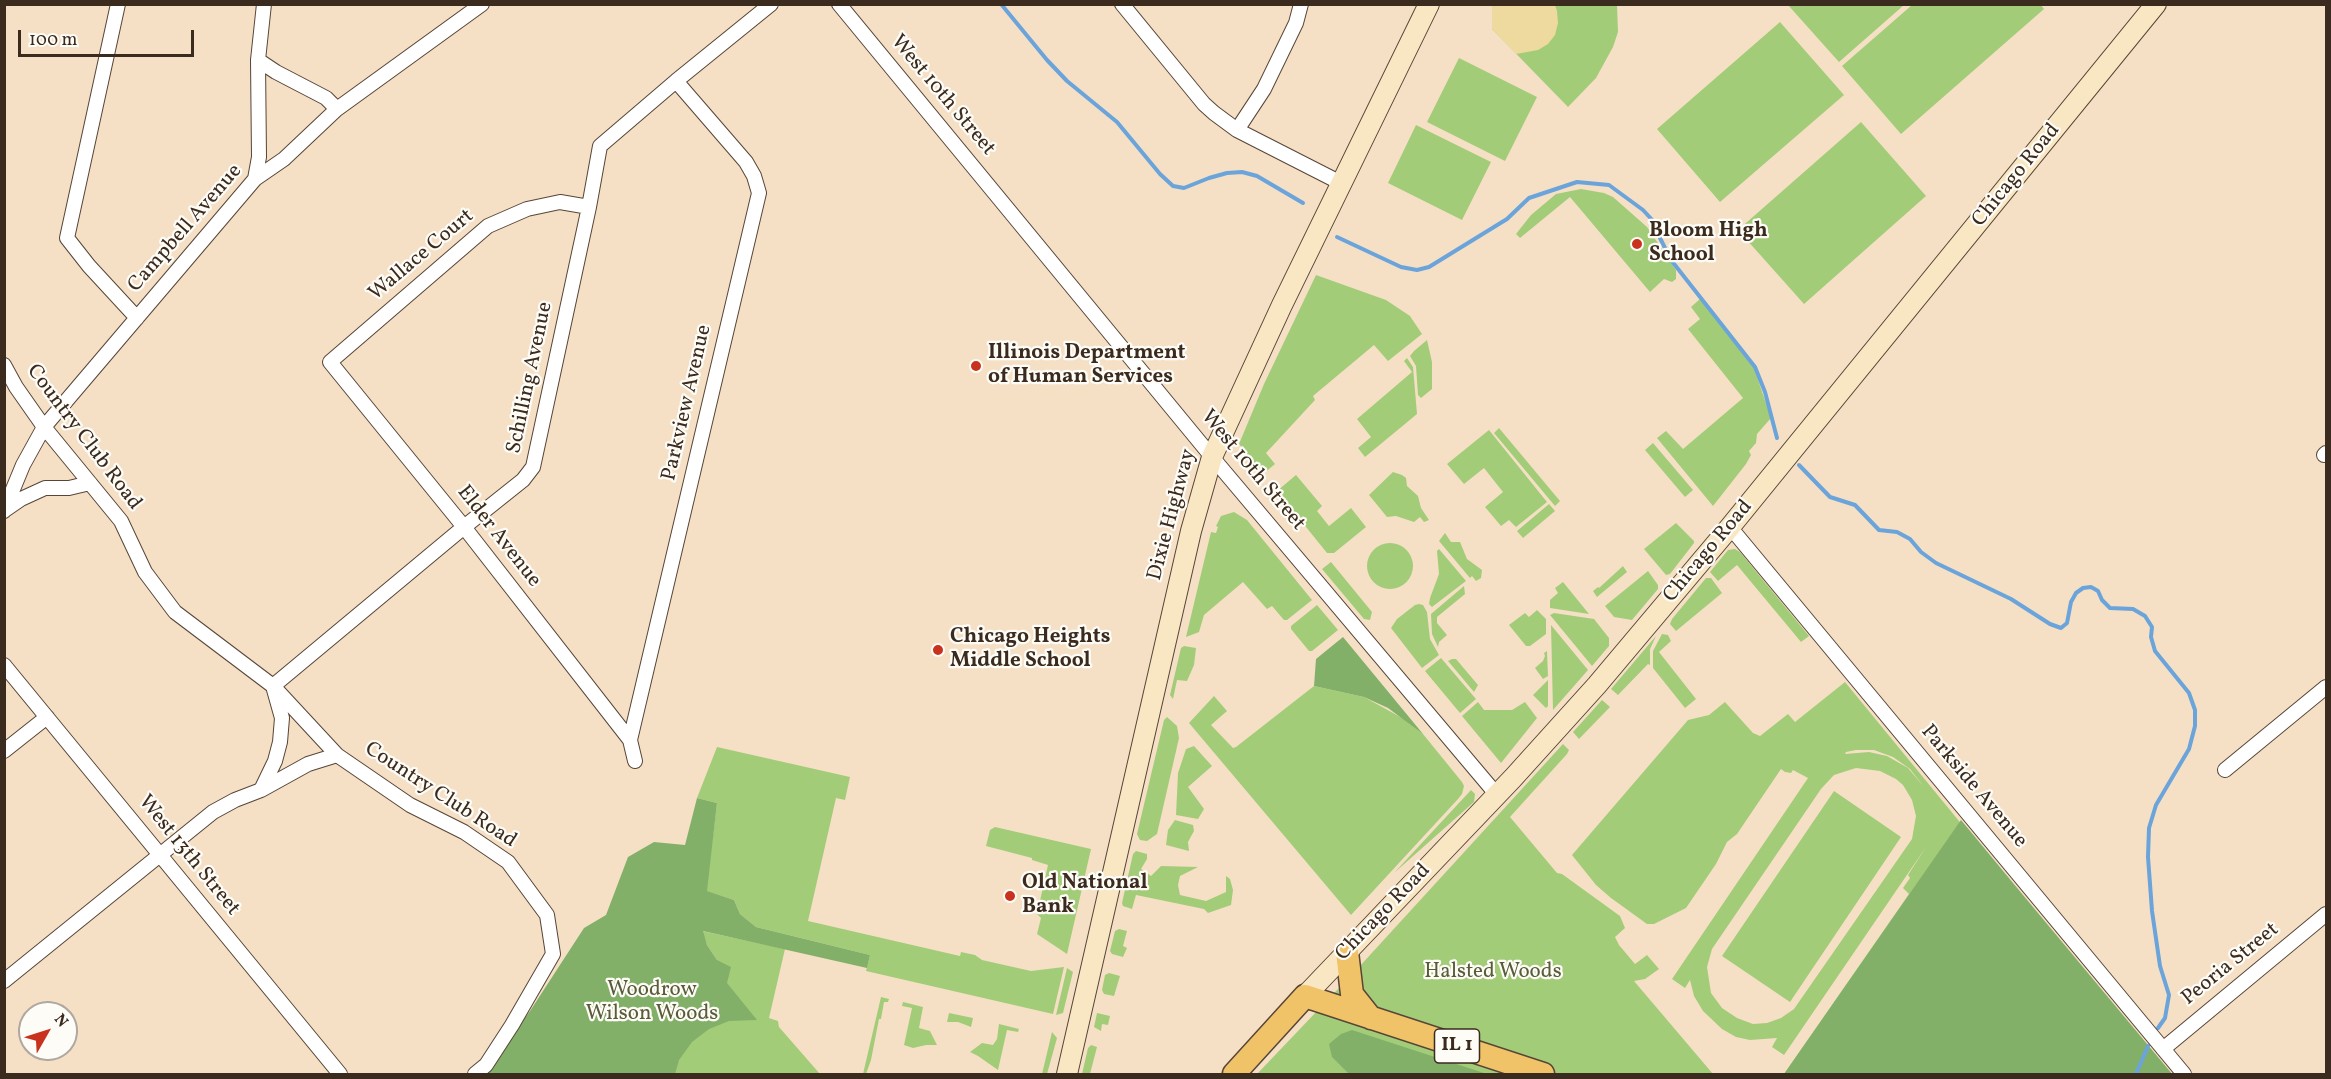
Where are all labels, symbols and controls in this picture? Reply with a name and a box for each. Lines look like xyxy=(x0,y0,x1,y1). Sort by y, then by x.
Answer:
scale bar xyxy=(21,18,196,56)
text: 100 m xyxy=(29,28,78,53)
street label: West 10th Street xyxy=(884,31,1000,161)
street label: Chicago Road xyxy=(1968,119,2066,233)
street label: Campbell Avenue xyxy=(124,160,248,298)
street label: Wallace Court xyxy=(364,205,480,307)
place label: Bloom High School xyxy=(1649,219,1768,269)
marker: Bloom High School xyxy=(1630,237,1644,251)
street label: Schilling Avenue xyxy=(503,300,559,456)
street label: Parkview Avenue xyxy=(658,323,718,483)
place label: Illinois Department of Human Services xyxy=(988,341,1185,391)
marker: Illinois Department of Human Services xyxy=(969,359,983,373)
street label: Country Club Road xyxy=(20,360,146,516)
street label: West 10th Street xyxy=(1194,406,1310,536)
street label: Dixie Highway xyxy=(1143,447,1203,583)
street label: Elder Avenue xyxy=(450,481,546,593)
street label: Chicago Road xyxy=(1659,496,1759,608)
place label: Chicago Heights Middle School xyxy=(950,625,1110,675)
marker: Chicago Heights Middle School xyxy=(931,643,945,657)
street label: Parkside Avenue xyxy=(1914,720,2032,854)
street label: Country Club Road xyxy=(359,738,521,854)
street label: West 13th Street xyxy=(132,791,244,921)
street label: Chicago Road xyxy=(1331,859,1437,967)
place label: Old National Bank xyxy=(1022,871,1148,921)
marker: Old National Bank xyxy=(1003,889,1017,903)
street label: Peoria Street xyxy=(2177,918,2285,1012)
park label: Halsted Woods xyxy=(1424,960,1562,986)
park label: Woodrow Wilson Woods xyxy=(586,978,718,1028)
north arrow xyxy=(18,1001,78,1061)
text: N xyxy=(48,1009,73,1032)
road number: IL 1 xyxy=(1434,1029,1480,1063)

